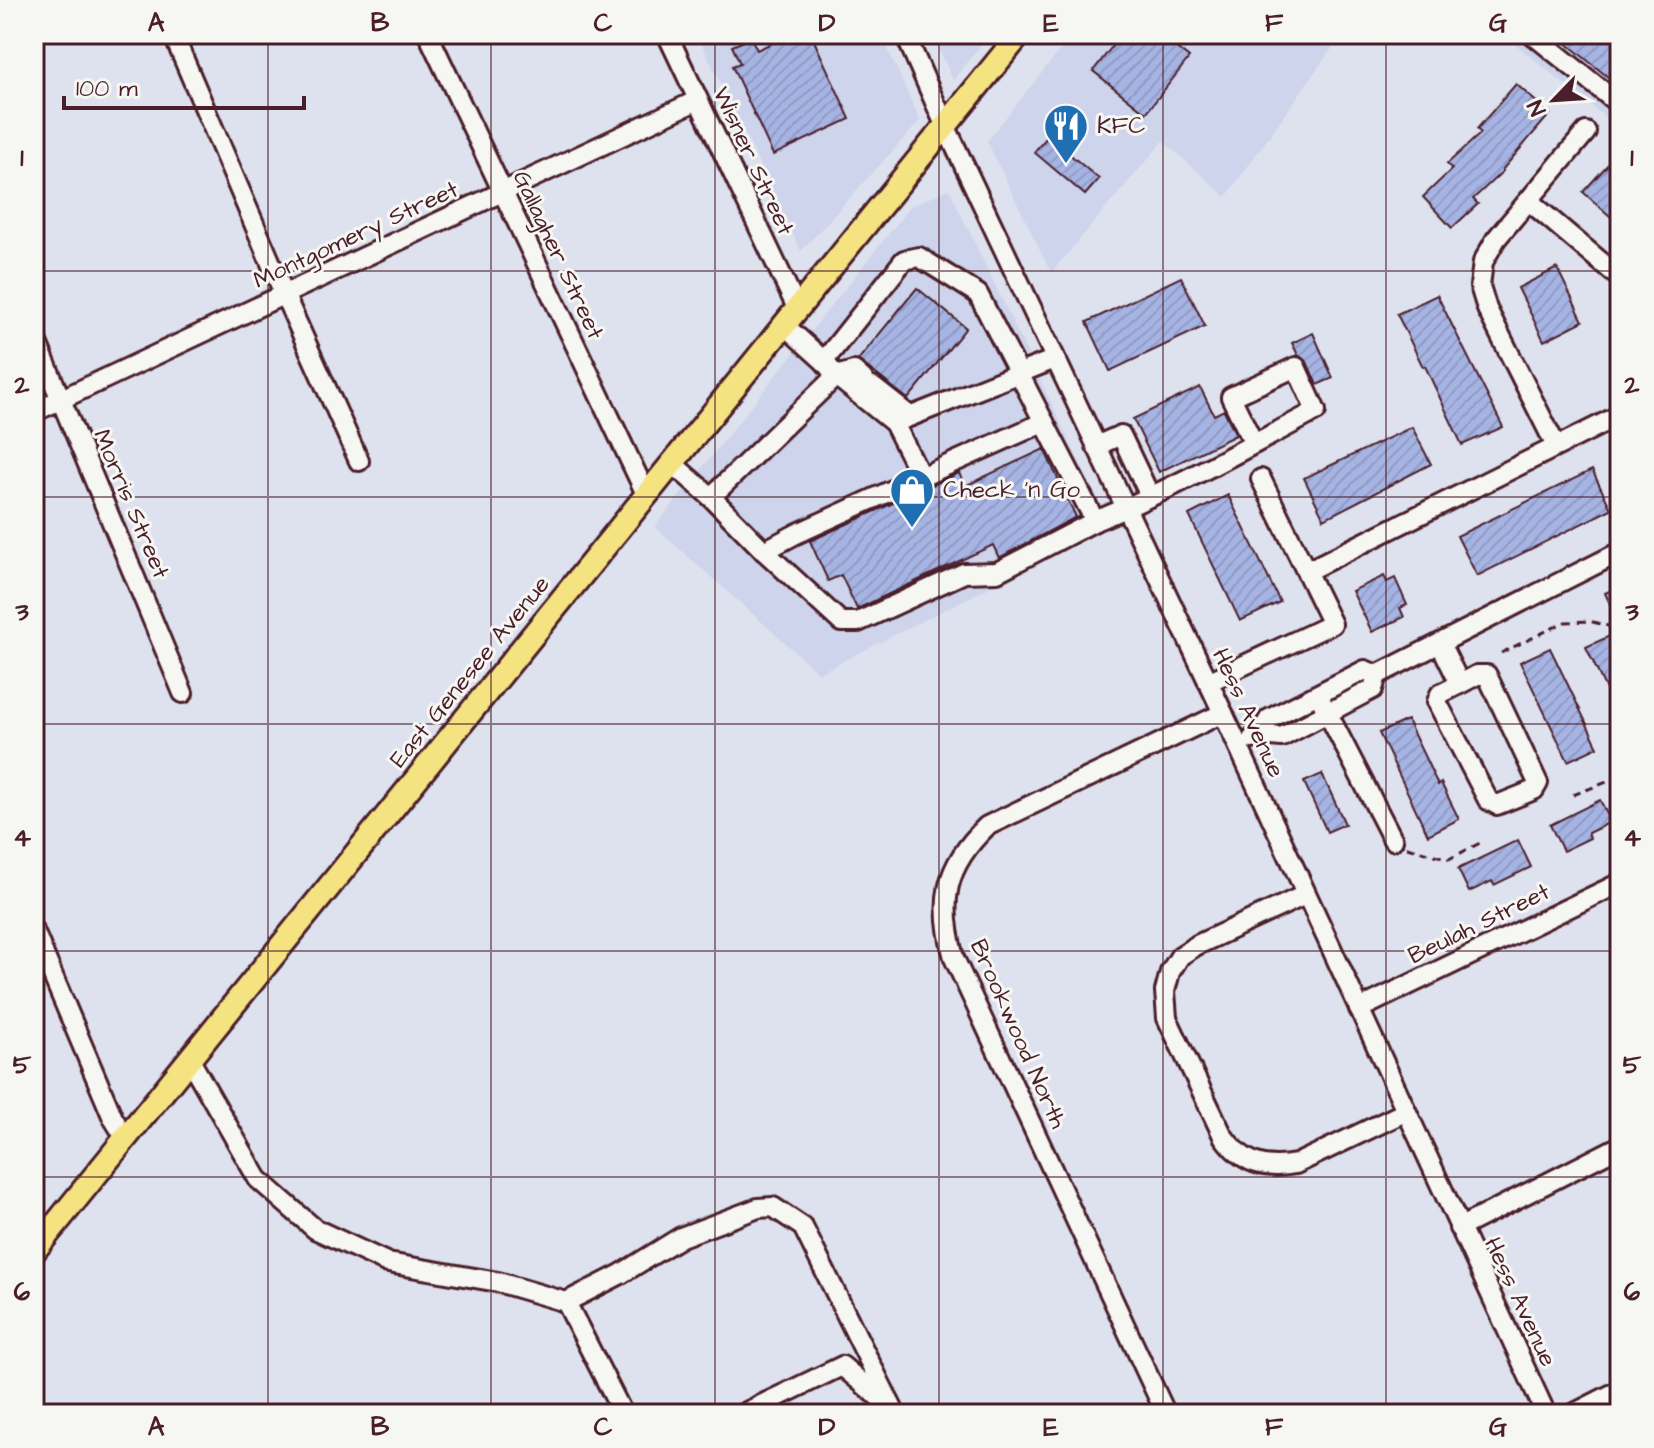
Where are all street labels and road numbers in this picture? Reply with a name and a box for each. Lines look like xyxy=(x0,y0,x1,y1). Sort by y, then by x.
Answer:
street label: Wisner Street xyxy=(704,81,802,241)
street label: Gallagher Street xyxy=(503,165,612,346)
street label: Montgomery Street xyxy=(248,172,465,298)
street label: Morris Street xyxy=(84,424,178,584)
street label: East Genesee Avenue xyxy=(382,569,558,775)
street label: Hess Avenue xyxy=(1203,643,1293,783)
street label: Beulah Street xyxy=(1402,875,1556,973)
street label: Brookwood North xyxy=(961,934,1075,1134)
street label: Hess Avenue xyxy=(1475,1232,1565,1372)

